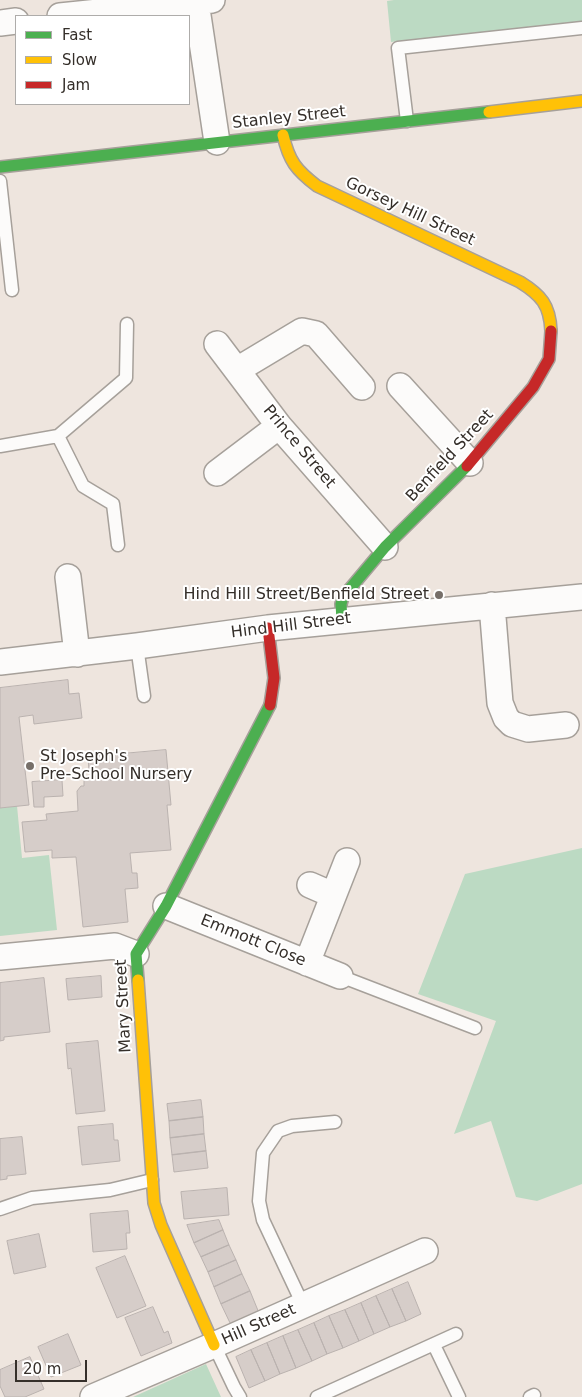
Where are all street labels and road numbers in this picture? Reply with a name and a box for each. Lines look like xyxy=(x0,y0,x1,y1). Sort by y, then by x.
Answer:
street label: Stanley Street xyxy=(231,103,347,133)
street label: Gorsey Hill Street xyxy=(342,174,478,250)
street label: Prince Street xyxy=(259,401,339,493)
street label: Benfield Street xyxy=(402,406,498,506)
street label: Hind Hill Street xyxy=(230,609,352,643)
street label: Emmott Close xyxy=(197,911,309,971)
street label: Mary Street xyxy=(112,959,136,1053)
street label: Hill Street xyxy=(219,1300,299,1350)

